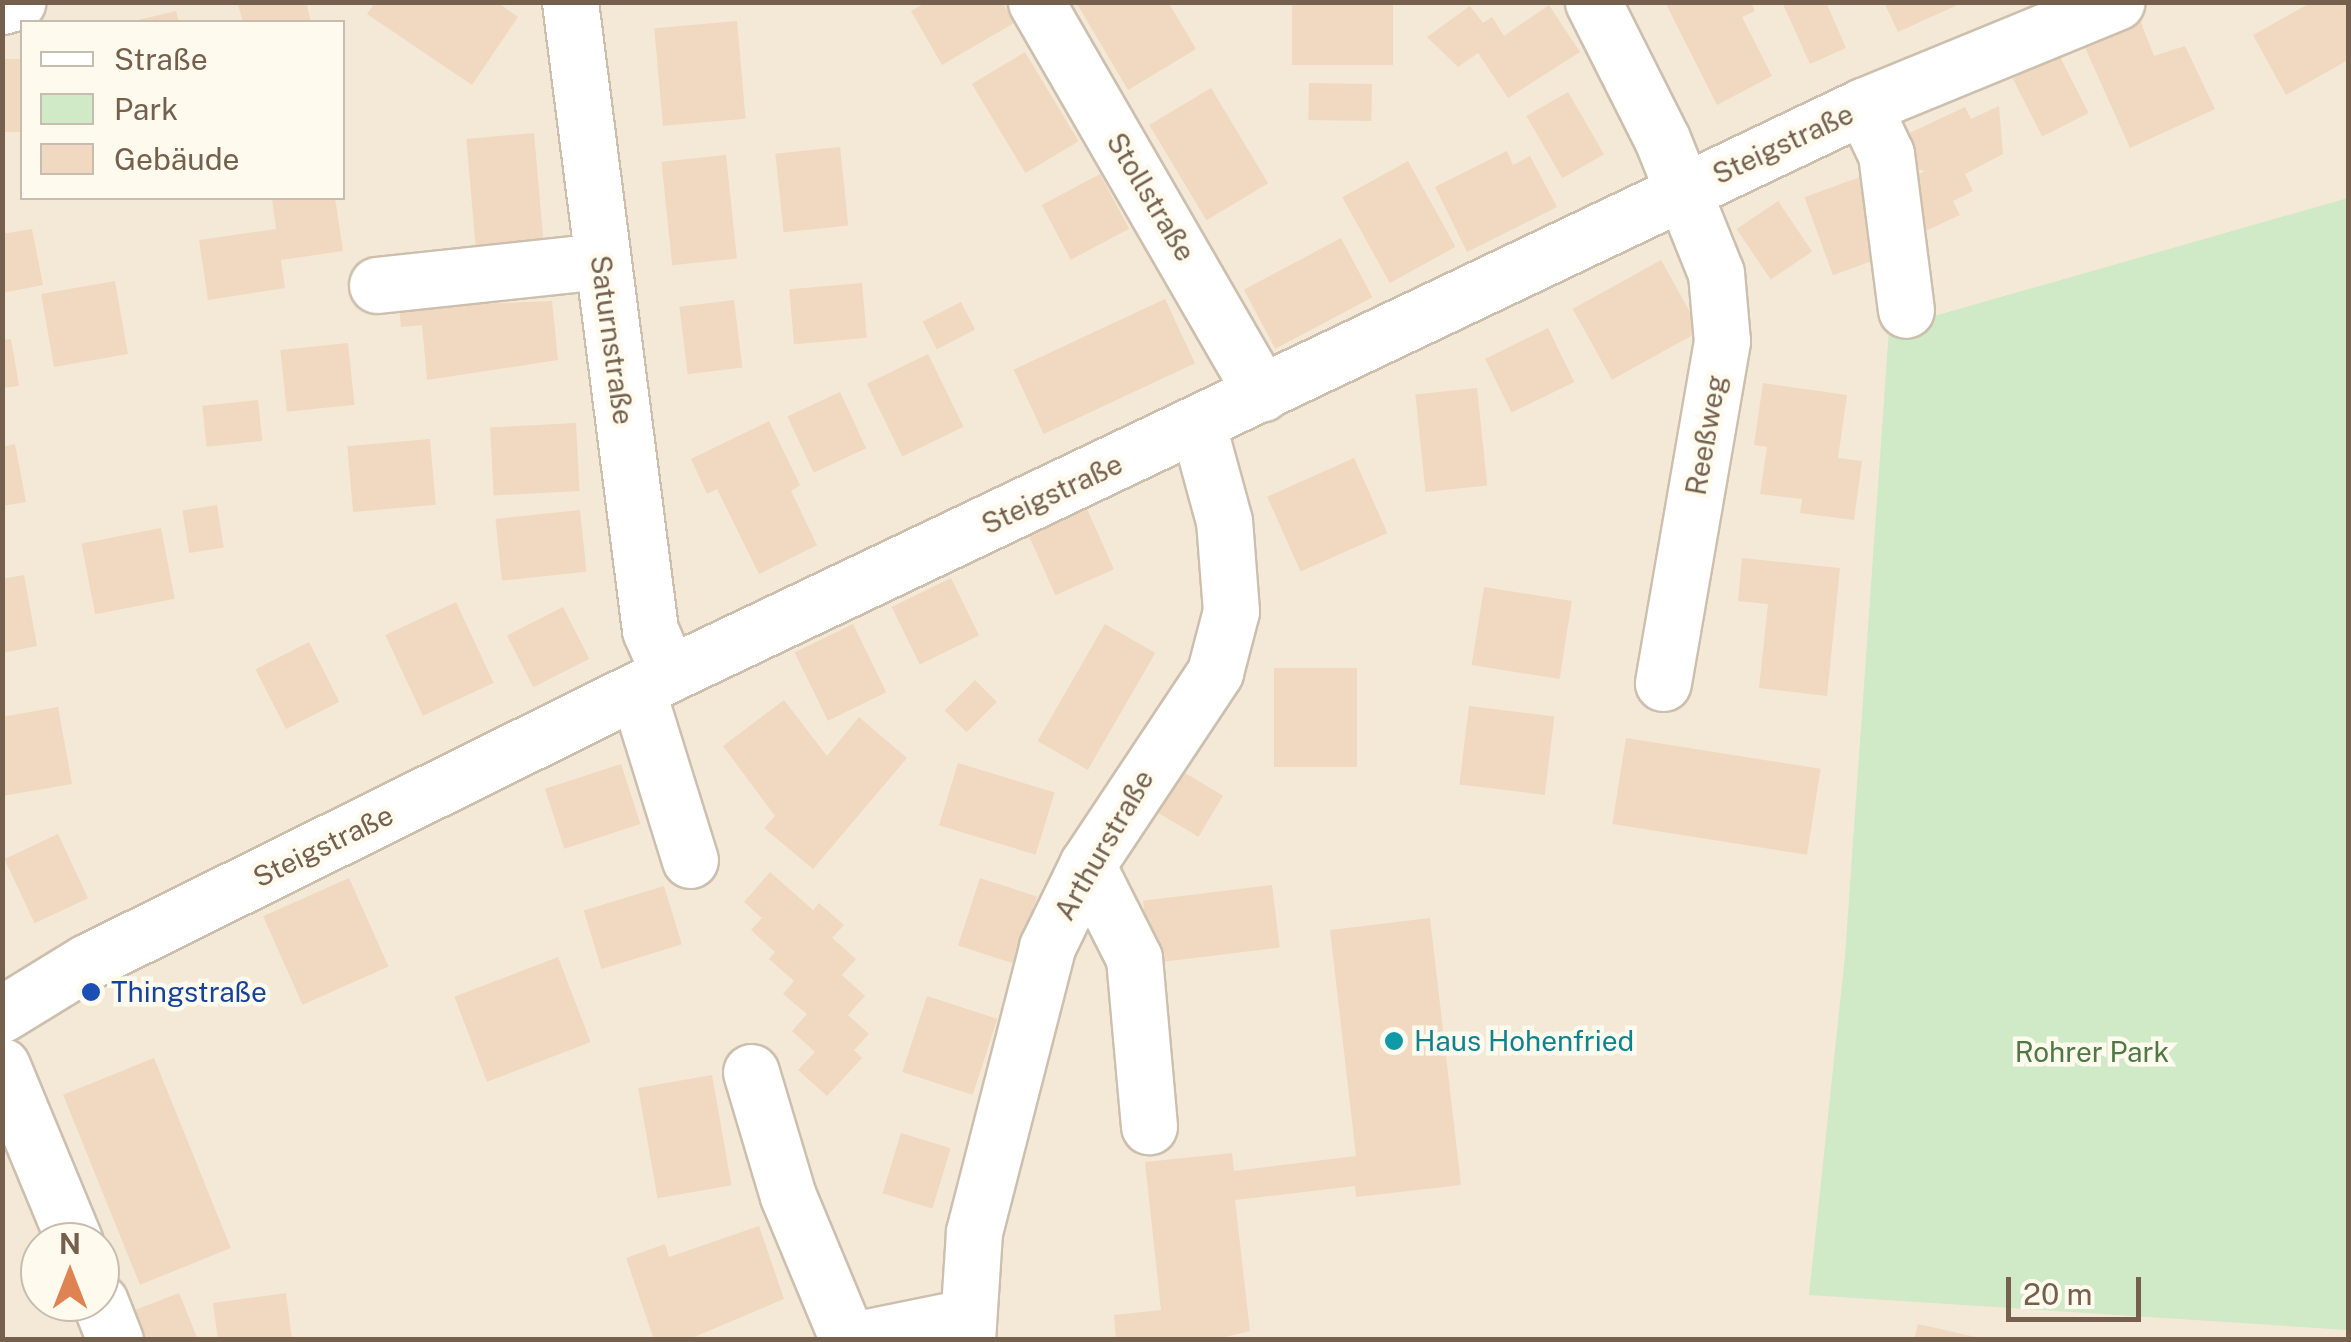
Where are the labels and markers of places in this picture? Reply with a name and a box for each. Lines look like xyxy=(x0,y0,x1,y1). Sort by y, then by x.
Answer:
place label: Thingstraße xyxy=(111,975,267,1009)
marker: Thingstraße xyxy=(80,981,102,1003)
place label: Haus Hohenfried xyxy=(1414,1024,1634,1058)
marker: Haus Hohenfried xyxy=(1383,1030,1405,1052)

